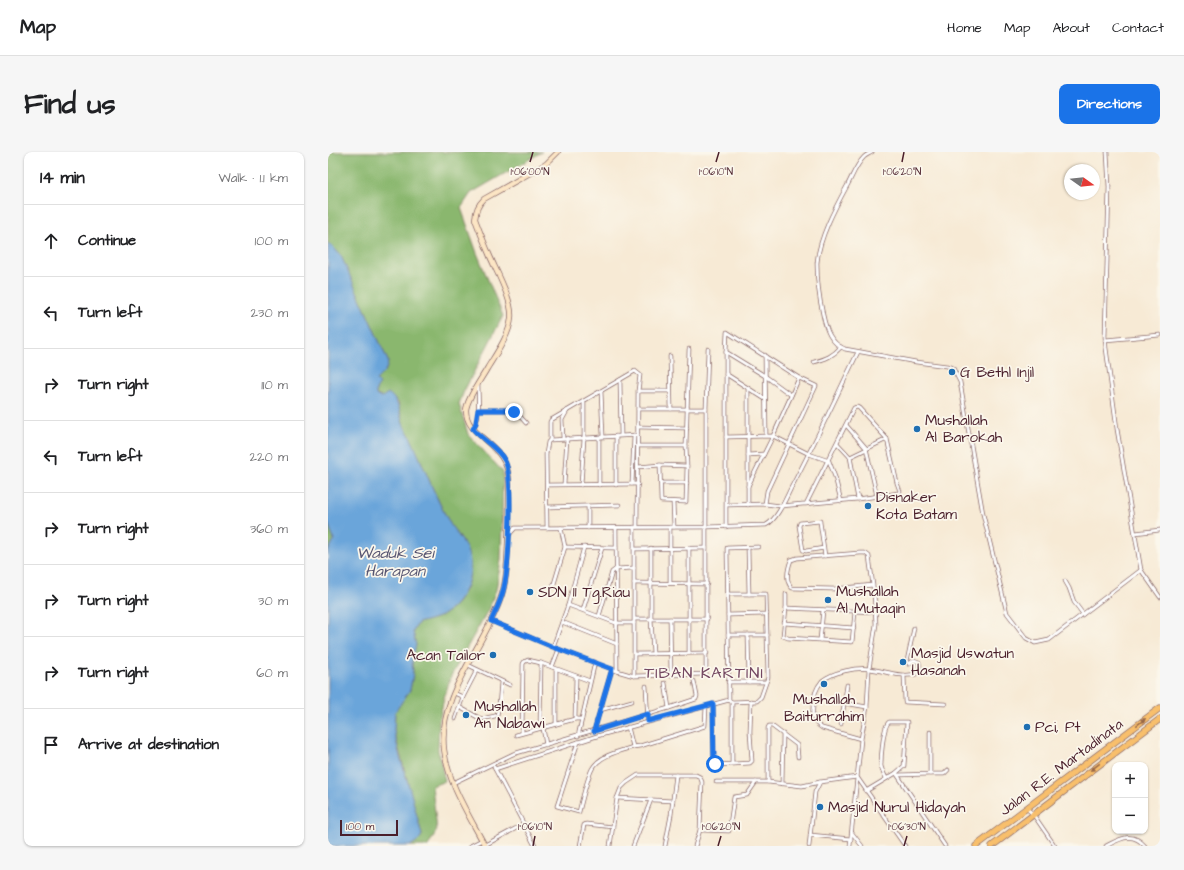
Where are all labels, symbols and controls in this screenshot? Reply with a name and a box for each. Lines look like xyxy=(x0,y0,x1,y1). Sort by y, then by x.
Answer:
text: Map xyxy=(20,14,56,41)
text: Home xyxy=(947,18,982,38)
text: Map xyxy=(1004,18,1030,38)
text: About xyxy=(1052,18,1090,38)
text: Contact xyxy=(1112,18,1164,38)
button: Directions xyxy=(1059,84,1160,124)
text: Find us xyxy=(24,85,115,124)
north arrow xyxy=(1064,164,1100,200)
text: 1°06'00"N xyxy=(511,165,549,179)
text: 1°06'10"N xyxy=(699,165,733,179)
text: 1°06'20"N xyxy=(883,165,921,179)
text: 14 min xyxy=(40,166,85,190)
text: Walk · 1.1 km xyxy=(218,169,288,187)
icon: ahead xyxy=(40,230,62,252)
text: Continue xyxy=(78,230,136,251)
text: 100 m xyxy=(255,232,288,250)
icon: left xyxy=(40,302,62,324)
text: Turn left xyxy=(78,302,142,323)
text: 230 m xyxy=(250,304,288,322)
place label: G Bethl Injil xyxy=(960,362,1034,383)
marker: G Bethl Injil xyxy=(947,367,957,377)
icon: right xyxy=(40,374,62,396)
text: Turn right xyxy=(78,374,149,395)
text: 110 m xyxy=(261,376,288,394)
route end xyxy=(505,403,523,421)
place label: Mushallah Al Barokah xyxy=(925,410,1003,448)
marker: Mushallah Al Barokah xyxy=(912,424,922,434)
icon: left xyxy=(40,446,62,468)
text: Turn left xyxy=(78,446,142,467)
text: 220 m xyxy=(250,448,288,466)
place label: Disnaker Kota Batam xyxy=(876,487,957,525)
marker: Disnaker Kota Batam xyxy=(863,501,873,511)
icon: right xyxy=(40,518,62,540)
text: Turn right xyxy=(78,518,149,539)
text: 360 m xyxy=(250,520,288,538)
water label: Waduk Sei Harapan xyxy=(356,542,436,582)
place label: Mushallah Al Mutaqin xyxy=(836,581,906,619)
place label: SDN 11 Tg.Riau xyxy=(538,582,630,604)
marker: SDN 11 Tg.Riau xyxy=(525,587,535,597)
icon: right xyxy=(40,590,62,612)
text: Turn right xyxy=(78,590,149,611)
text: 30 m xyxy=(258,592,288,610)
marker: Mushallah Al Mutaqin xyxy=(823,595,833,605)
place label: Masjid Uswatun Hasanah xyxy=(911,643,1015,681)
place label: Acan Tailor xyxy=(406,645,485,666)
marker: Acan Tailor xyxy=(488,650,498,660)
marker: Masjid Uswatun Hasanah xyxy=(898,657,908,667)
icon: right xyxy=(40,662,62,684)
text: Turn right xyxy=(78,662,149,683)
district label: TIBAN KARTINI xyxy=(644,662,764,684)
text: 60 m xyxy=(256,664,288,682)
marker: Mushallah Baiturrahim xyxy=(819,679,829,689)
place label: Mushallah Baiturrahim xyxy=(784,689,864,727)
place label: Mushallah An Nabawi xyxy=(474,696,545,734)
marker: Mushallah An Nabawi xyxy=(461,710,471,720)
street label: Jalan R.E. Martadinata xyxy=(995,714,1128,821)
place label: Pci, Pt xyxy=(1035,717,1081,738)
one-way arrow xyxy=(1136,718,1147,726)
marker: Pci, Pt xyxy=(1022,722,1032,732)
icon: arrive xyxy=(40,734,62,756)
text: Arrive at destination xyxy=(78,734,219,755)
route start xyxy=(706,755,724,773)
map controls xyxy=(1112,762,1148,834)
button: + xyxy=(1112,762,1148,798)
one-way arrow xyxy=(1090,763,1101,772)
place label: Masjid Nurul Hidayah xyxy=(828,797,966,819)
button: − xyxy=(1112,798,1148,834)
marker: Masjid Nurul Hidayah xyxy=(815,802,825,812)
scale bar xyxy=(340,818,398,837)
text: 100 m xyxy=(346,819,374,834)
text: 1°06'10"N xyxy=(518,820,552,834)
text: 1°06'20"N xyxy=(702,820,740,834)
text: 1°06'30"N xyxy=(888,820,926,834)

